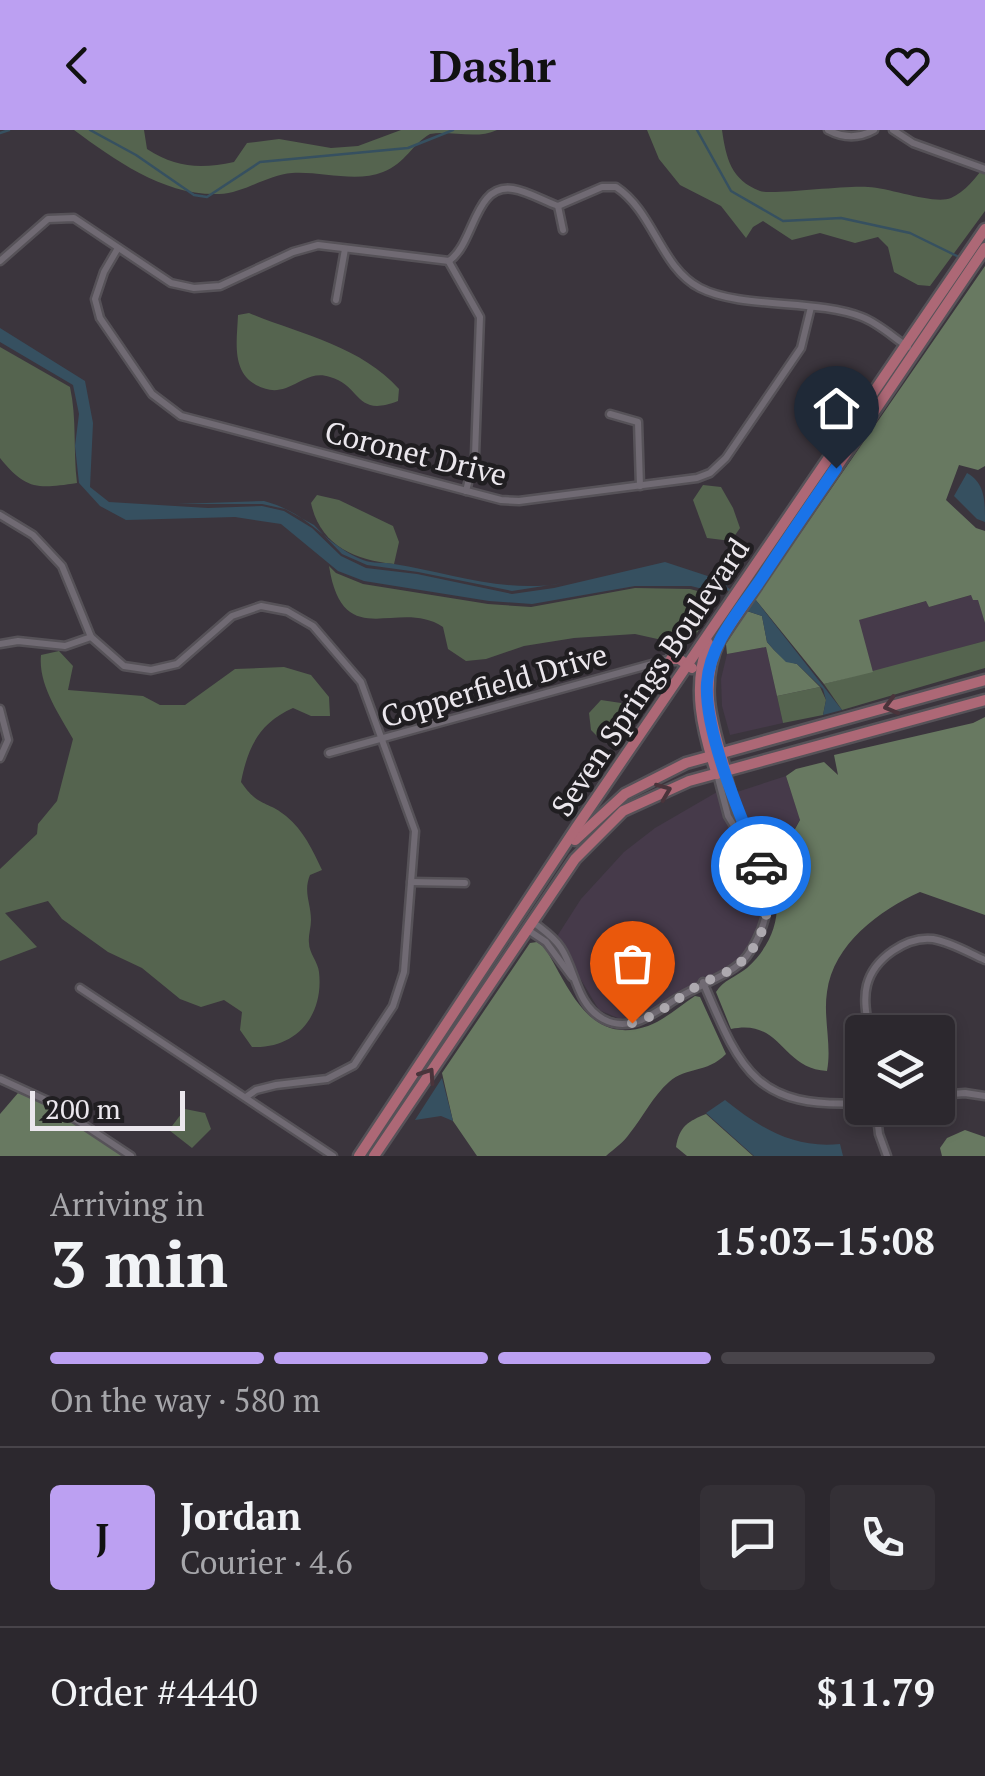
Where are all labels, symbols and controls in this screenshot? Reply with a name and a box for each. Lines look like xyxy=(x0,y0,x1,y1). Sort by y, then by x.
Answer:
text: Dashr xyxy=(429,35,556,95)
icon: back xyxy=(50,38,105,93)
icon: heart xyxy=(880,38,935,93)
pin xyxy=(794,366,879,469)
icon: home xyxy=(809,381,864,436)
street label: Coronet Drive xyxy=(321,411,511,495)
street label: Seven Springs Boulevard xyxy=(542,530,758,824)
street label: Copperfield Drive xyxy=(376,634,612,736)
one-way arrow xyxy=(883,694,900,715)
one-way arrow xyxy=(654,783,672,803)
courier xyxy=(711,816,811,916)
icon: car xyxy=(734,839,789,894)
pin xyxy=(590,921,675,1024)
icon: bag xyxy=(605,936,660,991)
map controls xyxy=(845,1015,955,1125)
button: layers xyxy=(845,1015,955,1125)
one-way arrow xyxy=(416,1068,435,1086)
scale bar xyxy=(30,1086,185,1130)
text: 200 m xyxy=(45,1090,121,1127)
text: Arriving in xyxy=(50,1183,204,1225)
text: 15:03–15:08 xyxy=(713,1216,935,1266)
text: 3 min xyxy=(50,1219,228,1306)
text: On the way · 580 m xyxy=(50,1379,320,1421)
button: chat xyxy=(700,1485,805,1590)
button: phone xyxy=(830,1485,935,1590)
text: Jordan xyxy=(180,1491,301,1541)
text: J xyxy=(96,1512,109,1562)
text: Courier · 4.6 xyxy=(180,1541,352,1583)
text: Order #4440 xyxy=(50,1667,258,1717)
text: $11.79 xyxy=(816,1667,935,1717)

